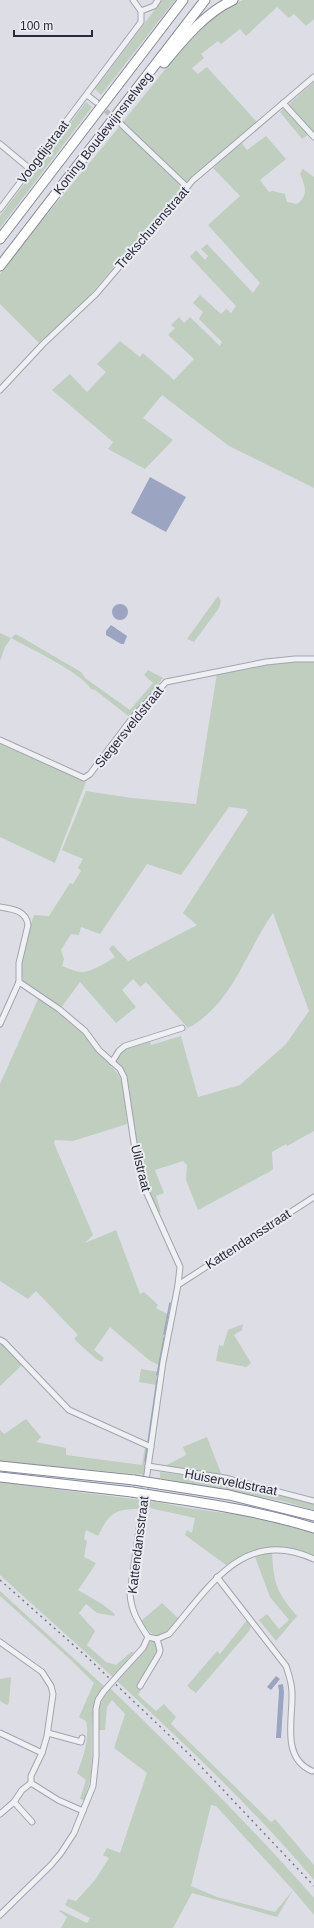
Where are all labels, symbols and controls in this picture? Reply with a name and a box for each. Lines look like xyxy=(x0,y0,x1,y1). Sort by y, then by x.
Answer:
scale bar xyxy=(14,12,92,38)
text: 100 m xyxy=(20,19,53,33)
street label: Koning Boudewijnsnelweg xyxy=(50,69,156,197)
street label: Voogdijstraat xyxy=(14,117,72,187)
street label: Trekschurenstraat xyxy=(112,183,192,272)
street label: Siegersveldstraat xyxy=(92,683,167,771)
street label: Uilstraat xyxy=(128,1143,154,1193)
street label: Kattendansstraat xyxy=(203,1206,294,1272)
street label: Huiserveldstraat xyxy=(183,1466,279,1498)
street label: Kattendansstraat xyxy=(125,1495,151,1595)

